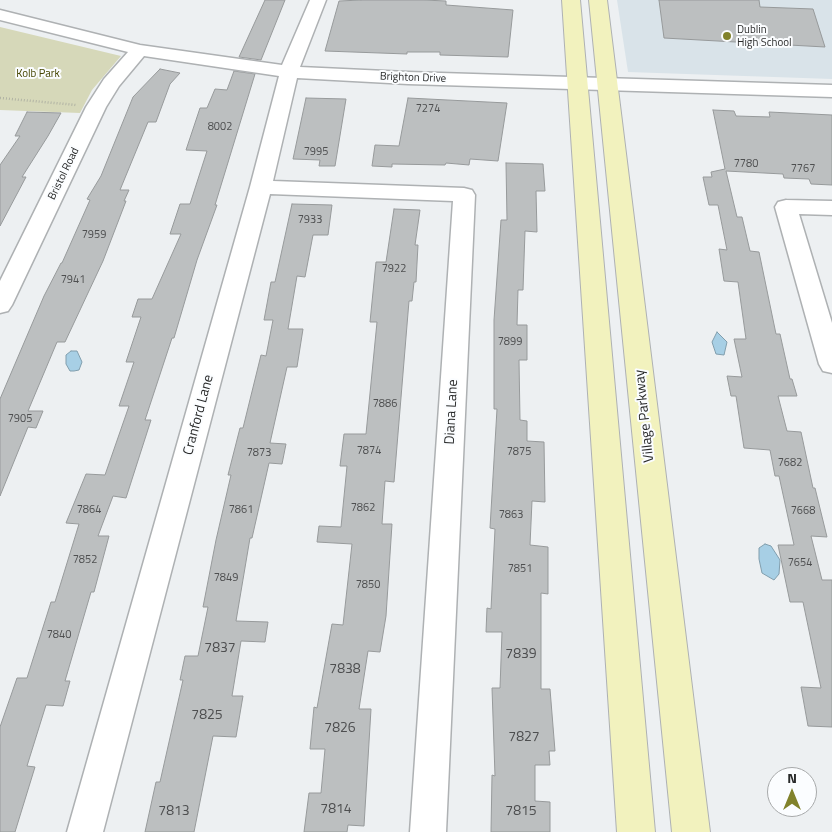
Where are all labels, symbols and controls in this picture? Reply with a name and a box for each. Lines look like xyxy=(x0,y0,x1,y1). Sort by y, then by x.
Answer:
place label: Dublin High School xyxy=(737,23,792,49)
marker: Dublin High School xyxy=(721,30,733,42)
park label: Kolb Park xyxy=(16,67,60,81)
street label: Brighton Drive xyxy=(380,70,446,86)
house number: 7274 xyxy=(416,102,440,116)
house number: 8002 xyxy=(208,120,232,134)
house number: 7995 xyxy=(304,145,328,159)
street label: Bristol Road xyxy=(46,146,82,202)
house number: 7780 xyxy=(734,157,758,171)
house number: 7767 xyxy=(791,162,815,176)
house number: 7933 xyxy=(298,213,322,227)
house number: 7959 xyxy=(82,228,106,242)
house number: 7922 xyxy=(382,262,406,276)
house number: 7941 xyxy=(61,273,85,287)
house number: 7899 xyxy=(498,335,522,349)
street label: Village Parkway xyxy=(632,369,658,463)
street label: Cranford Lane xyxy=(180,373,218,457)
street label: Diana Lane xyxy=(442,379,462,445)
house number: 7886 xyxy=(373,397,397,411)
house number: 7905 xyxy=(8,412,32,426)
house number: 7874 xyxy=(357,444,381,458)
house number: 7875 xyxy=(507,445,531,459)
house number: 7873 xyxy=(247,446,271,460)
house number: 7682 xyxy=(778,456,802,470)
house number: 7862 xyxy=(351,501,375,515)
house number: 7864 xyxy=(77,503,101,517)
house number: 7861 xyxy=(229,503,253,517)
house number: 7668 xyxy=(791,504,815,518)
house number: 7863 xyxy=(499,508,523,522)
house number: 7852 xyxy=(73,553,97,567)
house number: 7654 xyxy=(788,556,812,570)
house number: 7851 xyxy=(508,562,532,576)
house number: 7849 xyxy=(214,571,238,585)
house number: 7850 xyxy=(356,578,380,592)
house number: 7840 xyxy=(47,628,71,642)
house number: 7837 xyxy=(204,641,236,657)
house number: 7839 xyxy=(505,647,537,663)
house number: 7838 xyxy=(329,662,361,678)
house number: 7825 xyxy=(191,708,223,724)
house number: 7826 xyxy=(324,721,356,737)
house number: 7827 xyxy=(508,730,540,746)
north arrow xyxy=(767,767,817,817)
text: N xyxy=(787,767,797,788)
house number: 7814 xyxy=(320,802,352,818)
house number: 7813 xyxy=(158,804,190,820)
house number: 7815 xyxy=(505,804,537,820)

